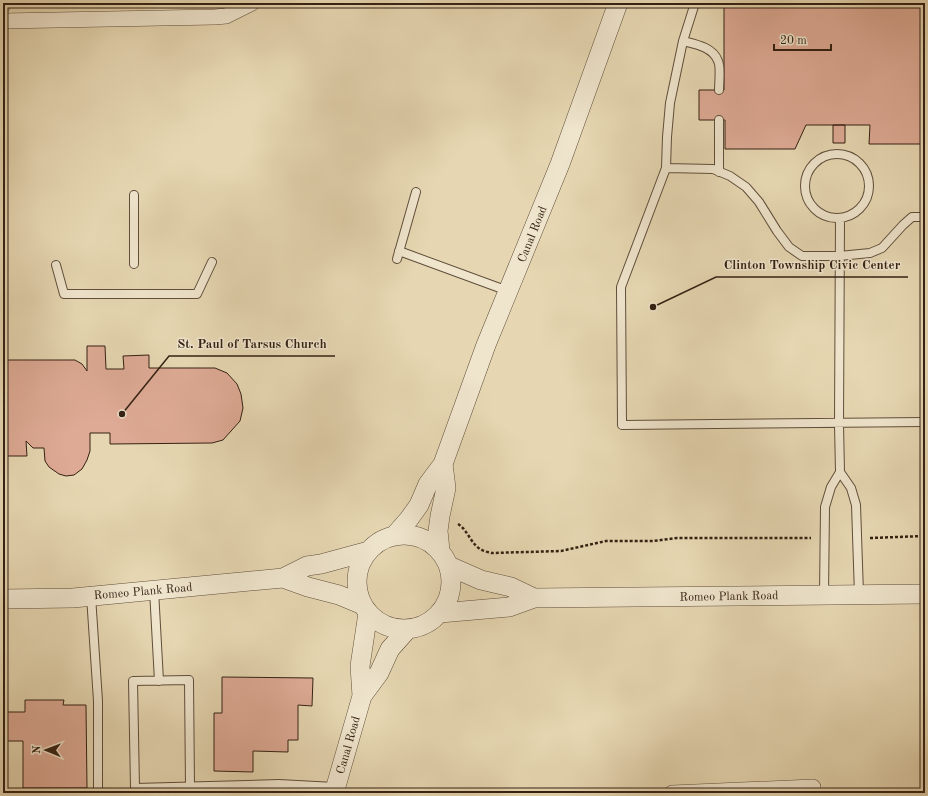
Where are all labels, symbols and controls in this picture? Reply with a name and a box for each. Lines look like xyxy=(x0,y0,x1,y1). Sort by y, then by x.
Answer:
scale bar xyxy=(774,26,831,52)
text: 20 m xyxy=(780,35,807,47)
street label: Canal Road xyxy=(516,204,550,264)
callout: Clinton Township Civic Center xyxy=(716,252,908,277)
text: Clinton Township Civic Center xyxy=(724,259,901,272)
callout: St. Paul of Tarsus Church xyxy=(169,331,335,356)
text: St. Paul of Tarsus Church xyxy=(177,338,327,351)
street label: Romeo Plank Road xyxy=(93,582,193,602)
street label: Romeo Plank Road xyxy=(679,590,779,604)
street label: Canal Road xyxy=(335,715,363,776)
north arrow xyxy=(26,730,66,770)
text: N xyxy=(32,745,43,754)

